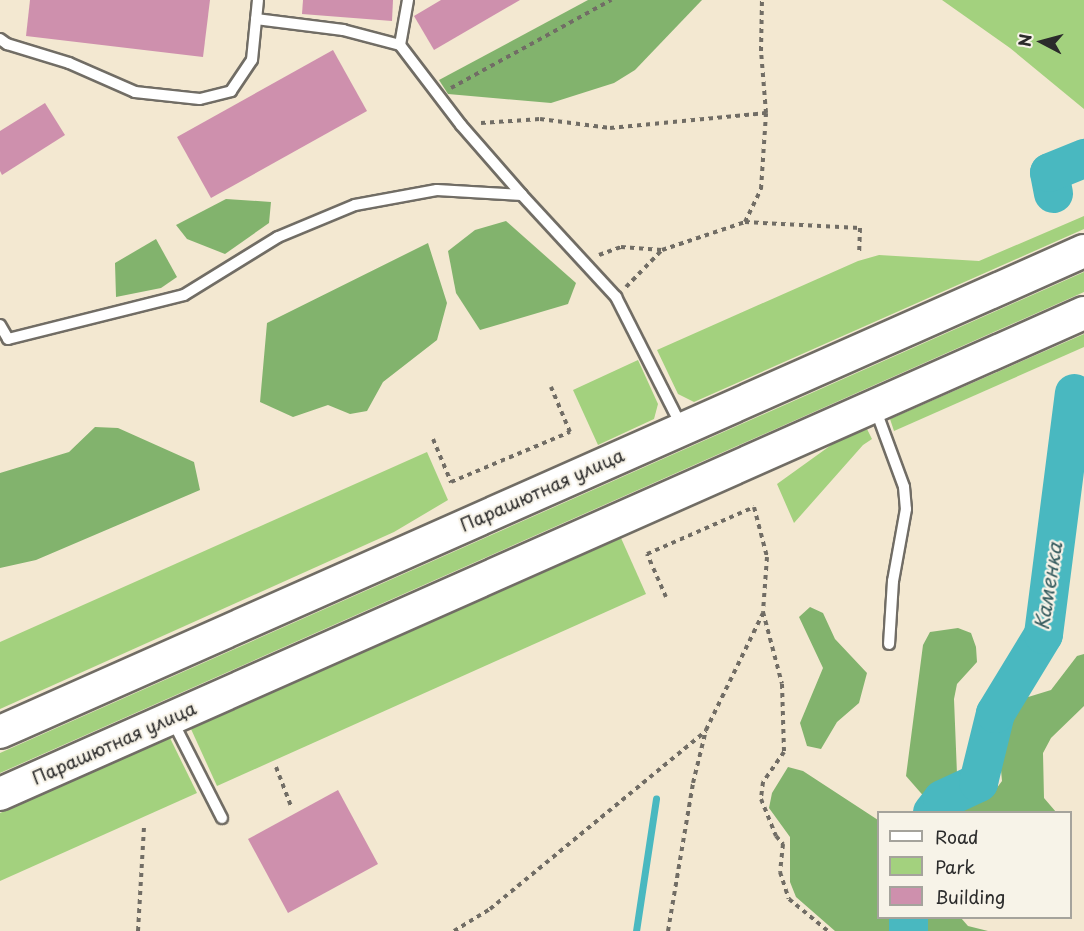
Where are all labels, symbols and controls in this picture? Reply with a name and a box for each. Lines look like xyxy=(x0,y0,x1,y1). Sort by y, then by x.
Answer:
north arrow xyxy=(1012,12,1072,72)
text: N xyxy=(1012,33,1037,48)
street label: Парашютная улица xyxy=(456,444,628,536)
water label: Каменка xyxy=(1029,540,1067,632)
street label: Парашютная улица xyxy=(28,697,200,789)
legend xyxy=(877,811,1072,919)
text: Road xyxy=(935,823,979,850)
text: Park xyxy=(935,853,975,880)
text: Building xyxy=(935,883,1005,910)

